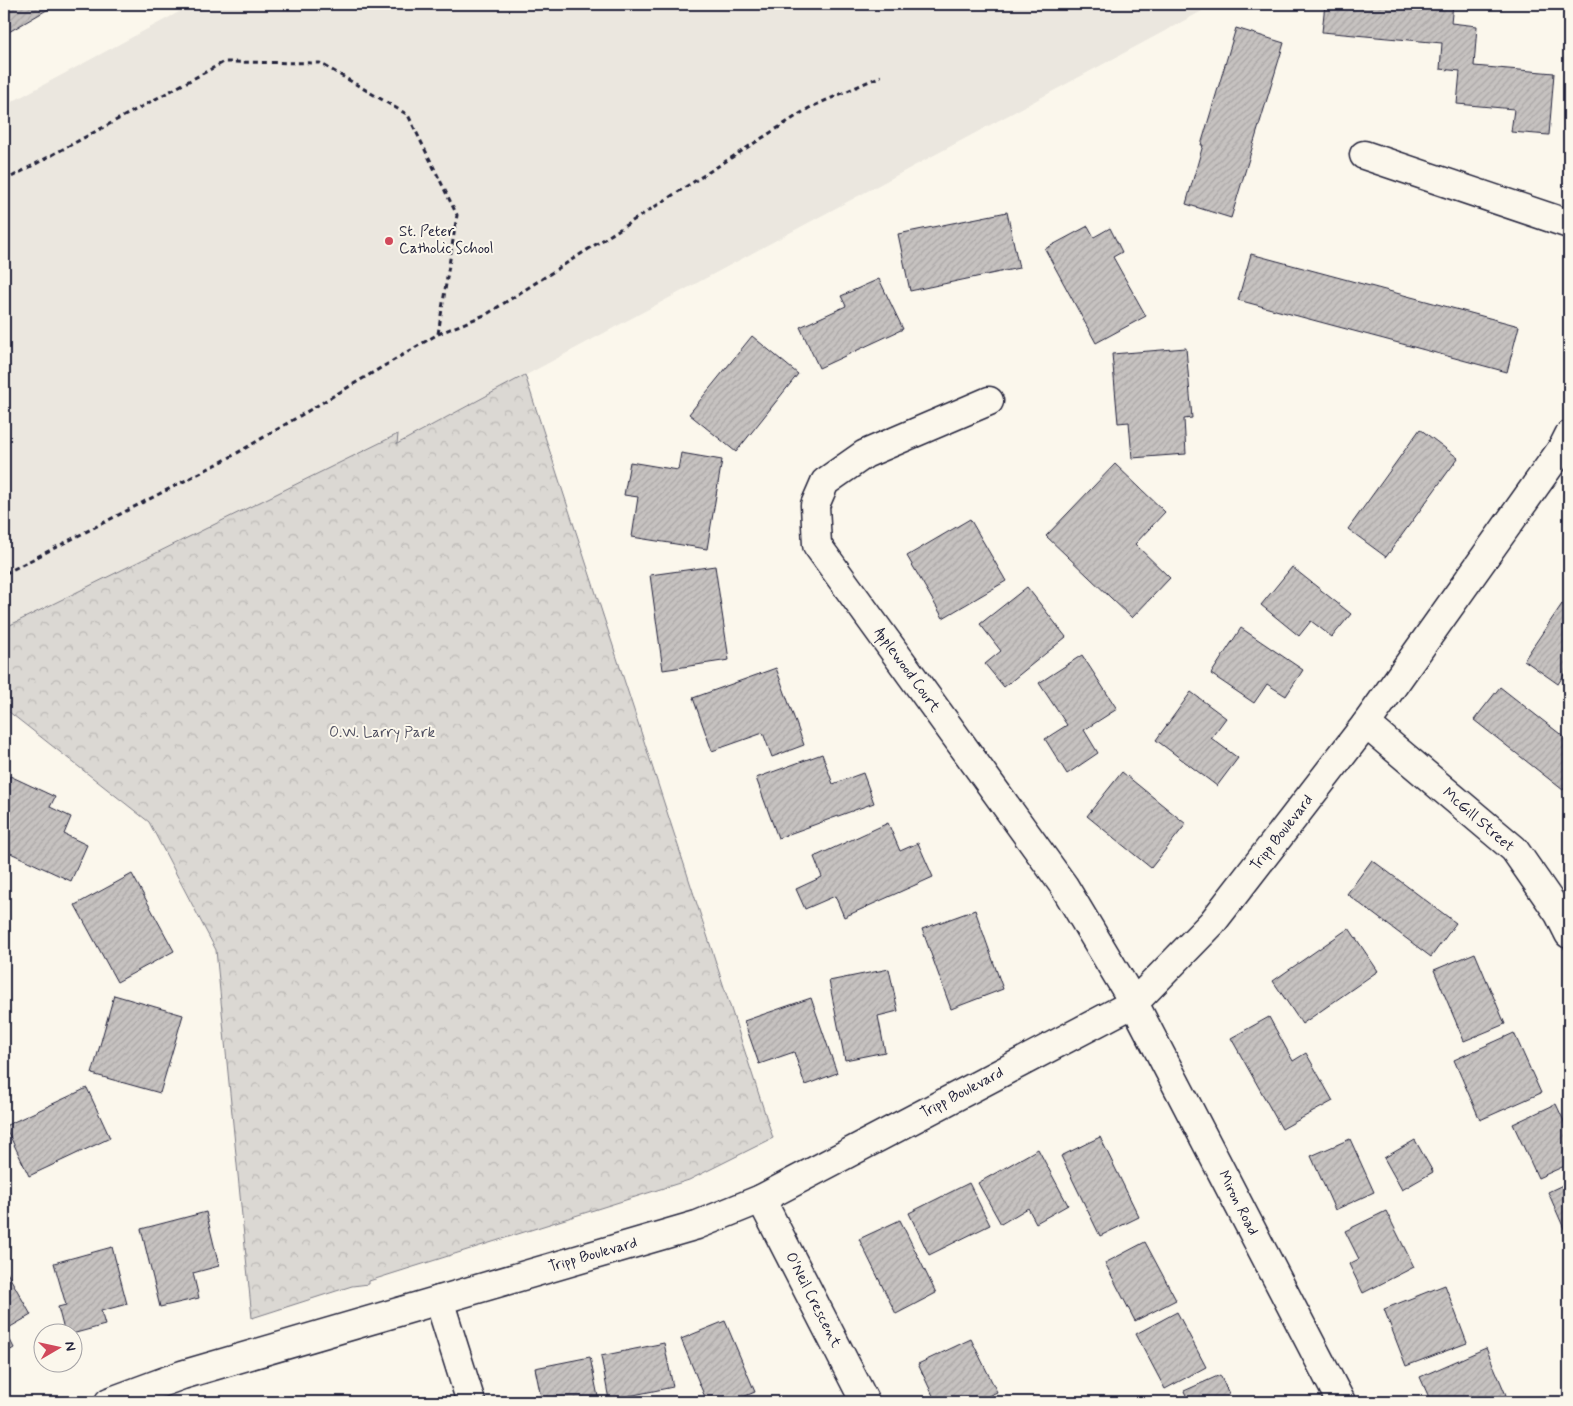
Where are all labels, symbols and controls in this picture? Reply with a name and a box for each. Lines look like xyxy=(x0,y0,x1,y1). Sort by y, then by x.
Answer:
place label: St. Peter Catholic School xyxy=(399,222,494,259)
marker: St. Peter Catholic School xyxy=(383,235,395,247)
street label: Applewood Court xyxy=(869,623,945,717)
park label: O.W. Larry Park xyxy=(329,723,436,743)
street label: McGill Street xyxy=(1438,783,1518,857)
street label: Tripp Boulevard xyxy=(1246,791,1318,875)
street label: Tripp Boulevard xyxy=(917,1063,1007,1123)
street label: Miron Road xyxy=(1213,1167,1263,1239)
street label: Tripp Boulevard xyxy=(546,1233,640,1277)
street label: O'Neil Crescent xyxy=(780,1249,846,1351)
north arrow xyxy=(32,1324,82,1374)
text: N xyxy=(60,1340,79,1352)

